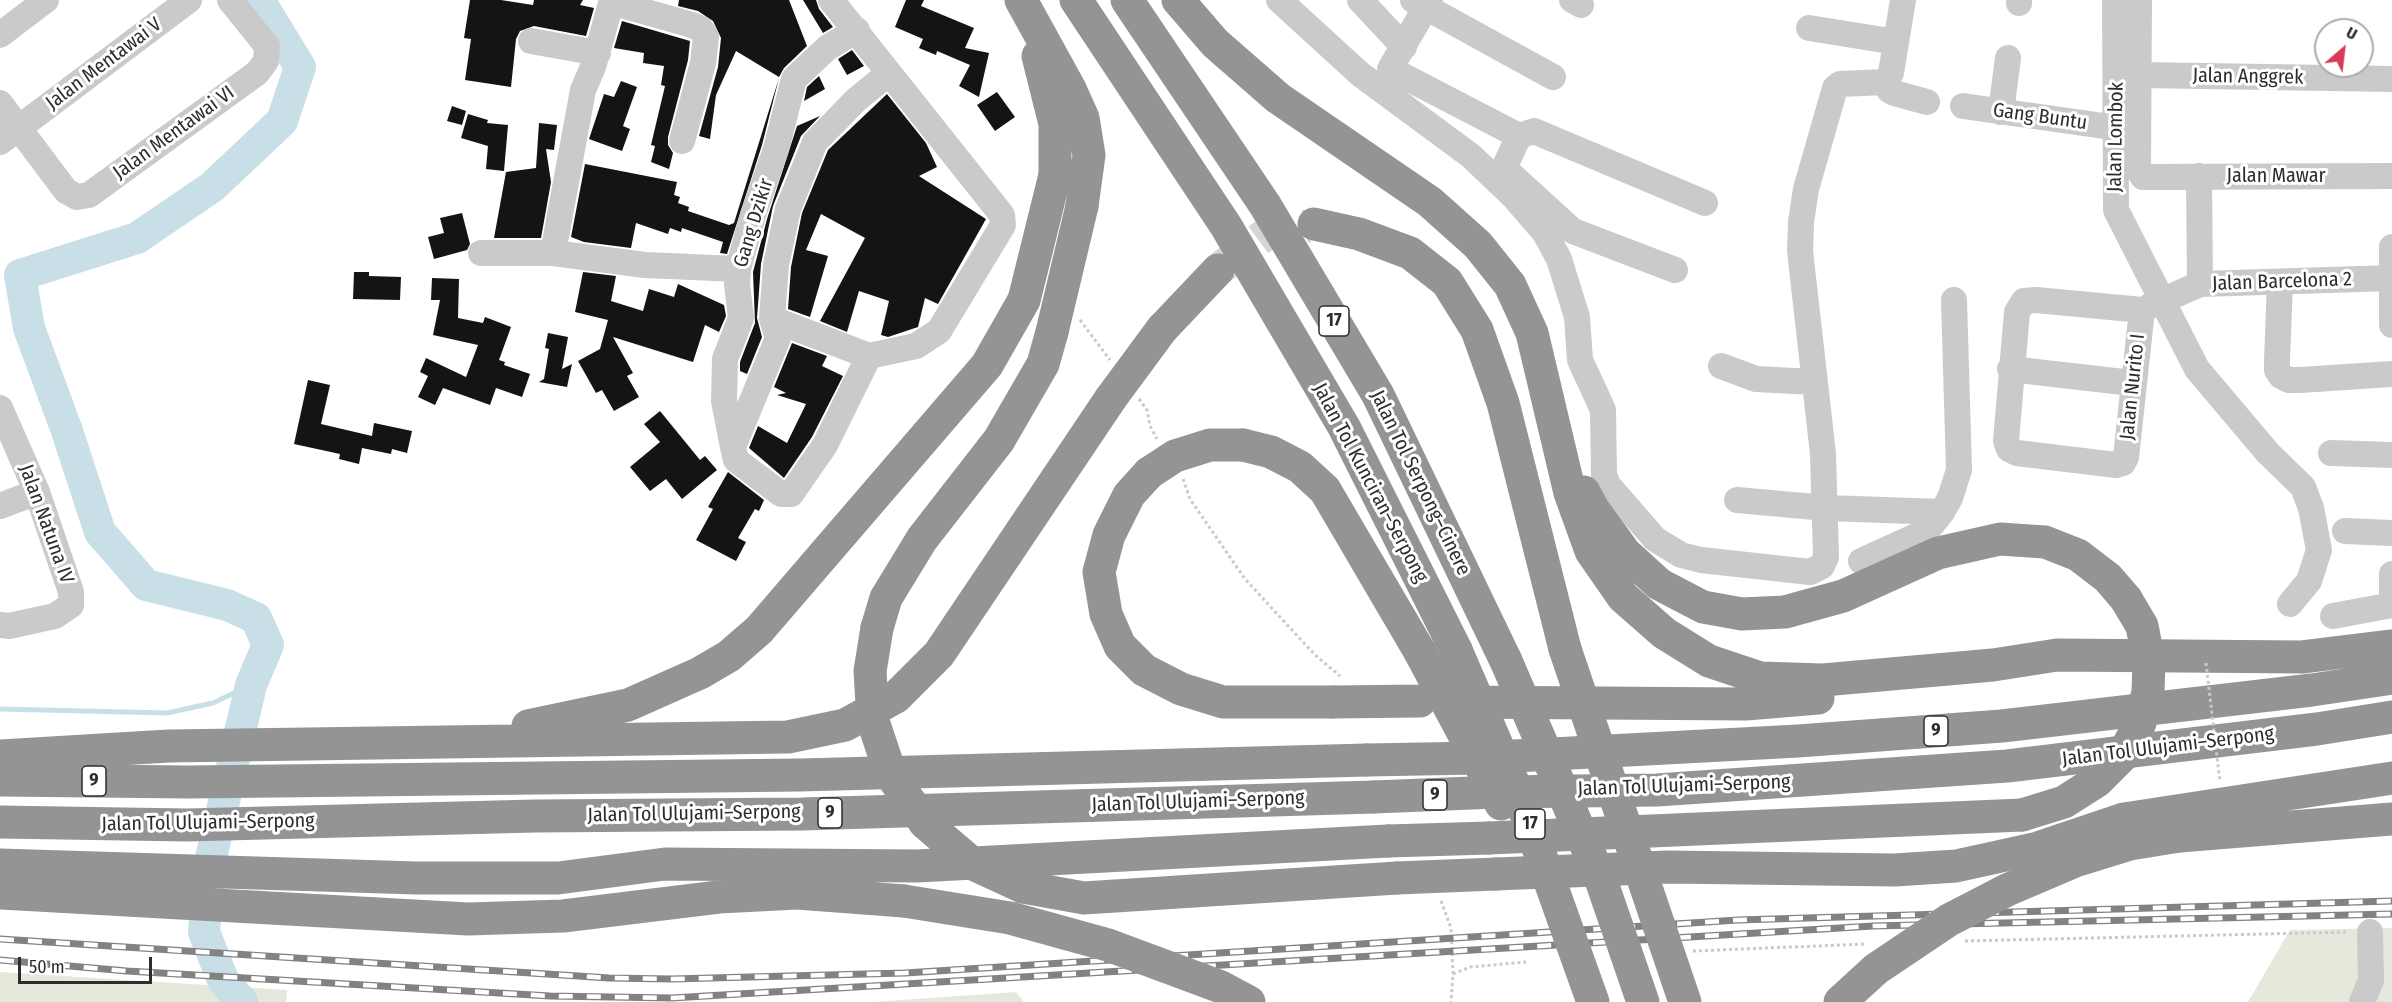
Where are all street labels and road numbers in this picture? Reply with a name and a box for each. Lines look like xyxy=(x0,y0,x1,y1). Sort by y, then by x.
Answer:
street label: Jalan Mentawai V xyxy=(41,13,167,115)
street label: Jalan Anggrek xyxy=(2192,64,2304,90)
street label: Jalan Mentawai VI xyxy=(109,81,239,185)
street label: Jalan Lombok xyxy=(2103,82,2129,192)
street label: Gang Buntu xyxy=(1991,99,2089,135)
street label: Jalan Mawar xyxy=(2227,164,2325,188)
street label: Gang Dzikir xyxy=(729,176,779,270)
street label: Jalan Barcelona 2 xyxy=(2212,268,2352,296)
road number: 17 xyxy=(1319,306,1349,336)
street label: Jalan Nurito I xyxy=(2115,333,2151,441)
street label: Jalan Tol Kunciran–Serpong xyxy=(1307,379,1433,587)
street label: Jalan Tol Serpong–Cinere xyxy=(1365,387,1475,579)
street label: Jalan Natuna IV xyxy=(13,461,79,587)
road number: 9 xyxy=(1924,716,1948,746)
street label: Jalan Tol Ulujami–Serpong xyxy=(2061,722,2275,772)
road number: 9 xyxy=(82,766,106,796)
street label: Jalan Tol Ulujami–Serpong xyxy=(1577,770,1791,802)
road number: 9 xyxy=(1423,780,1447,810)
street label: Jalan Tol Ulujami–Serpong xyxy=(1091,786,1305,818)
road number: 9 xyxy=(818,798,842,828)
street label: Jalan Tol Ulujami–Serpong xyxy=(587,800,801,828)
street label: Jalan Tol Ulujami–Serpong xyxy=(101,809,315,837)
road number: 17 xyxy=(1515,809,1545,839)

